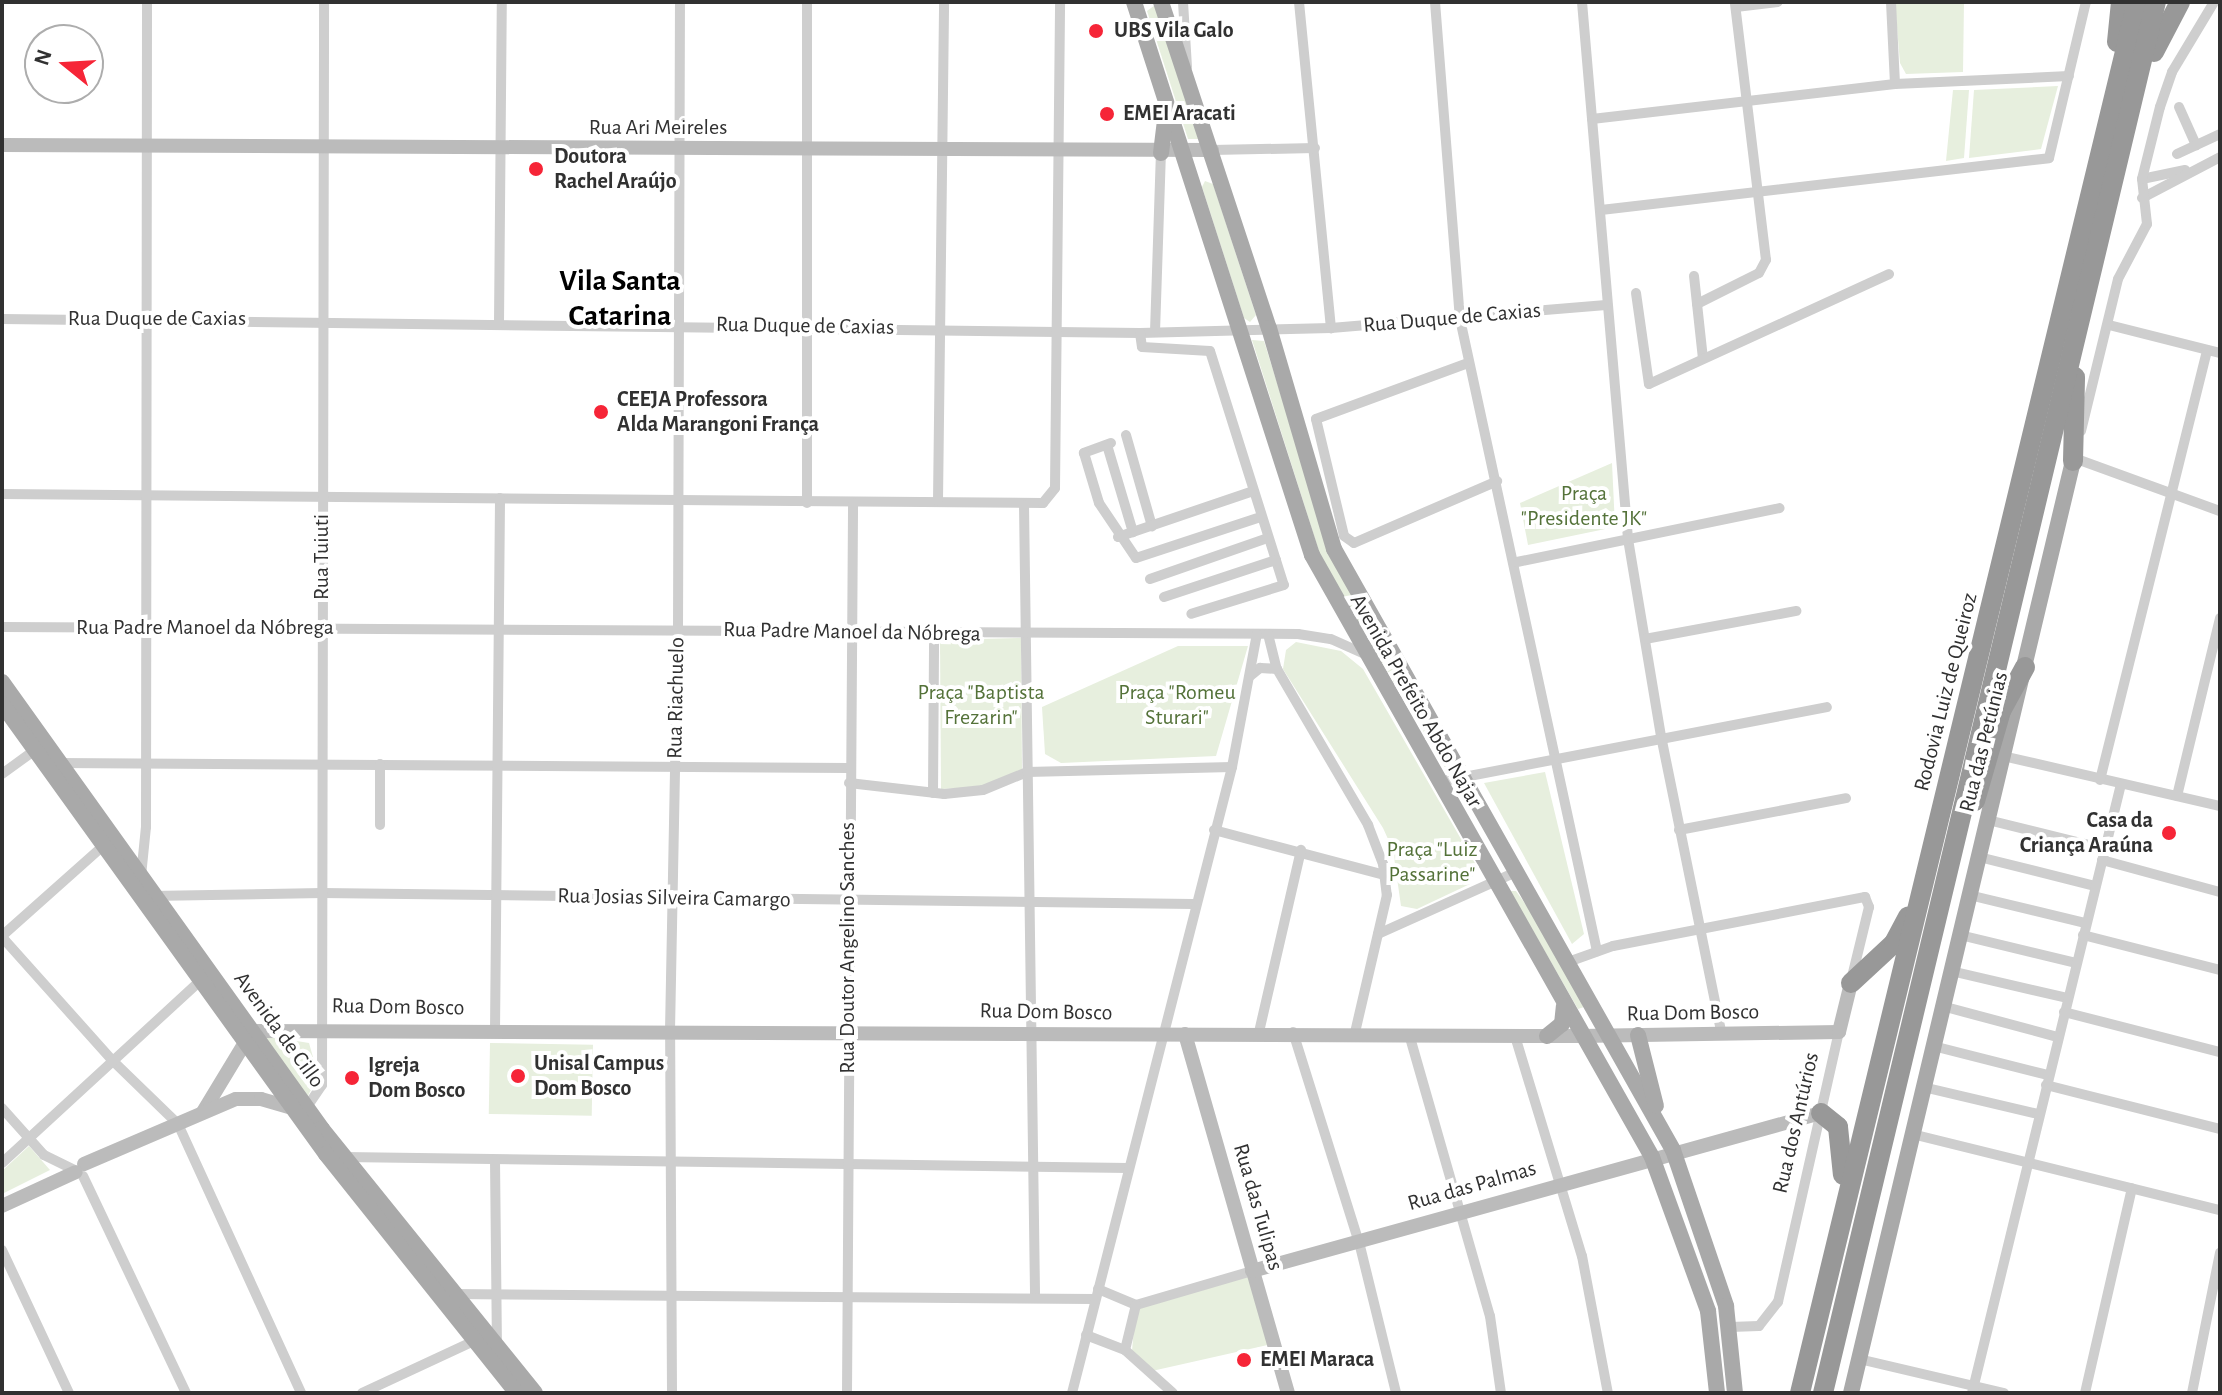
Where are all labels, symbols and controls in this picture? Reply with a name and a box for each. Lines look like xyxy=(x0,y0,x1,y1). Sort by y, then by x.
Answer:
place label: UBS Vila Galo xyxy=(1114,18,1234,44)
marker: UBS Vila Galo xyxy=(1085,20,1107,42)
north arrow xyxy=(24,24,104,104)
text: N xyxy=(30,47,56,68)
place label: EMEI Aracati xyxy=(1123,101,1236,127)
marker: EMEI Aracati xyxy=(1098,105,1116,123)
street label: Rua Ari Meireles xyxy=(589,115,727,141)
place label: Doutora Rachel Araújo xyxy=(554,143,677,194)
marker: Doutora Rachel Araújo xyxy=(525,158,547,180)
district label: Vila Santa Catarina xyxy=(559,263,681,334)
street label: Rua Duque de Caxias xyxy=(1362,297,1542,339)
street label: Rua Duque de Caxias xyxy=(68,306,246,332)
street label: Rua Duque de Caxias xyxy=(716,311,894,341)
place label: CEEJA Professora Alda Marangoni França xyxy=(617,386,819,438)
marker: CEEJA Professora Alda Marangoni França xyxy=(592,403,610,421)
park label: Praça "Presidente JK" xyxy=(1521,480,1647,532)
street label: Rua Tuiuti xyxy=(309,514,335,600)
street label: Avenida Prefeito Abdo Najar xyxy=(1344,590,1488,812)
street label: Rodovia Luiz de Queiroz xyxy=(1909,590,1983,794)
street label: Rua Padre Manoel da Nóbrega xyxy=(76,615,334,641)
street label: Rua Padre Manoel da Nóbrega xyxy=(723,617,981,647)
street label: Rua Riachuelo xyxy=(662,637,690,759)
street label: Rua das Petúnias xyxy=(1954,669,2014,815)
park label: Praça "Baptista Frezarin" xyxy=(917,679,1045,730)
park label: Praça "Romeu Sturari" xyxy=(1118,679,1236,730)
place label: Casa da Criança Araúna xyxy=(2020,807,2153,858)
street label: Rua Doutor Angelino Sanches xyxy=(835,822,861,1074)
marker: Casa da Criança Araúna xyxy=(2160,824,2178,842)
park label: Praça "Luiz Passarine" xyxy=(1386,836,1478,888)
street label: Rua Josias Silveira Camargo xyxy=(557,883,791,913)
street label: Avenida de Cillo xyxy=(228,967,330,1093)
street label: Rua Dom Bosco xyxy=(331,993,465,1021)
street label: Rua Dom Bosco xyxy=(979,998,1113,1026)
street label: Rua Dom Bosco xyxy=(1626,999,1760,1027)
place label: Unisal Campus Dom Bosco xyxy=(534,1050,664,1102)
street label: Rua dos Antúrios xyxy=(1767,1050,1825,1196)
place label: Igreja Dom Bosco xyxy=(368,1052,465,1104)
marker: Unisal Campus Dom Bosco xyxy=(509,1067,527,1085)
marker: Igreja Dom Bosco xyxy=(343,1069,361,1087)
street label: Rua das Tulipas xyxy=(1227,1141,1289,1273)
street label: Rua das Palmas xyxy=(1405,1155,1539,1217)
place label: EMEI Maraca xyxy=(1260,1347,1374,1373)
marker: EMEI Maraca xyxy=(1235,1351,1253,1369)

